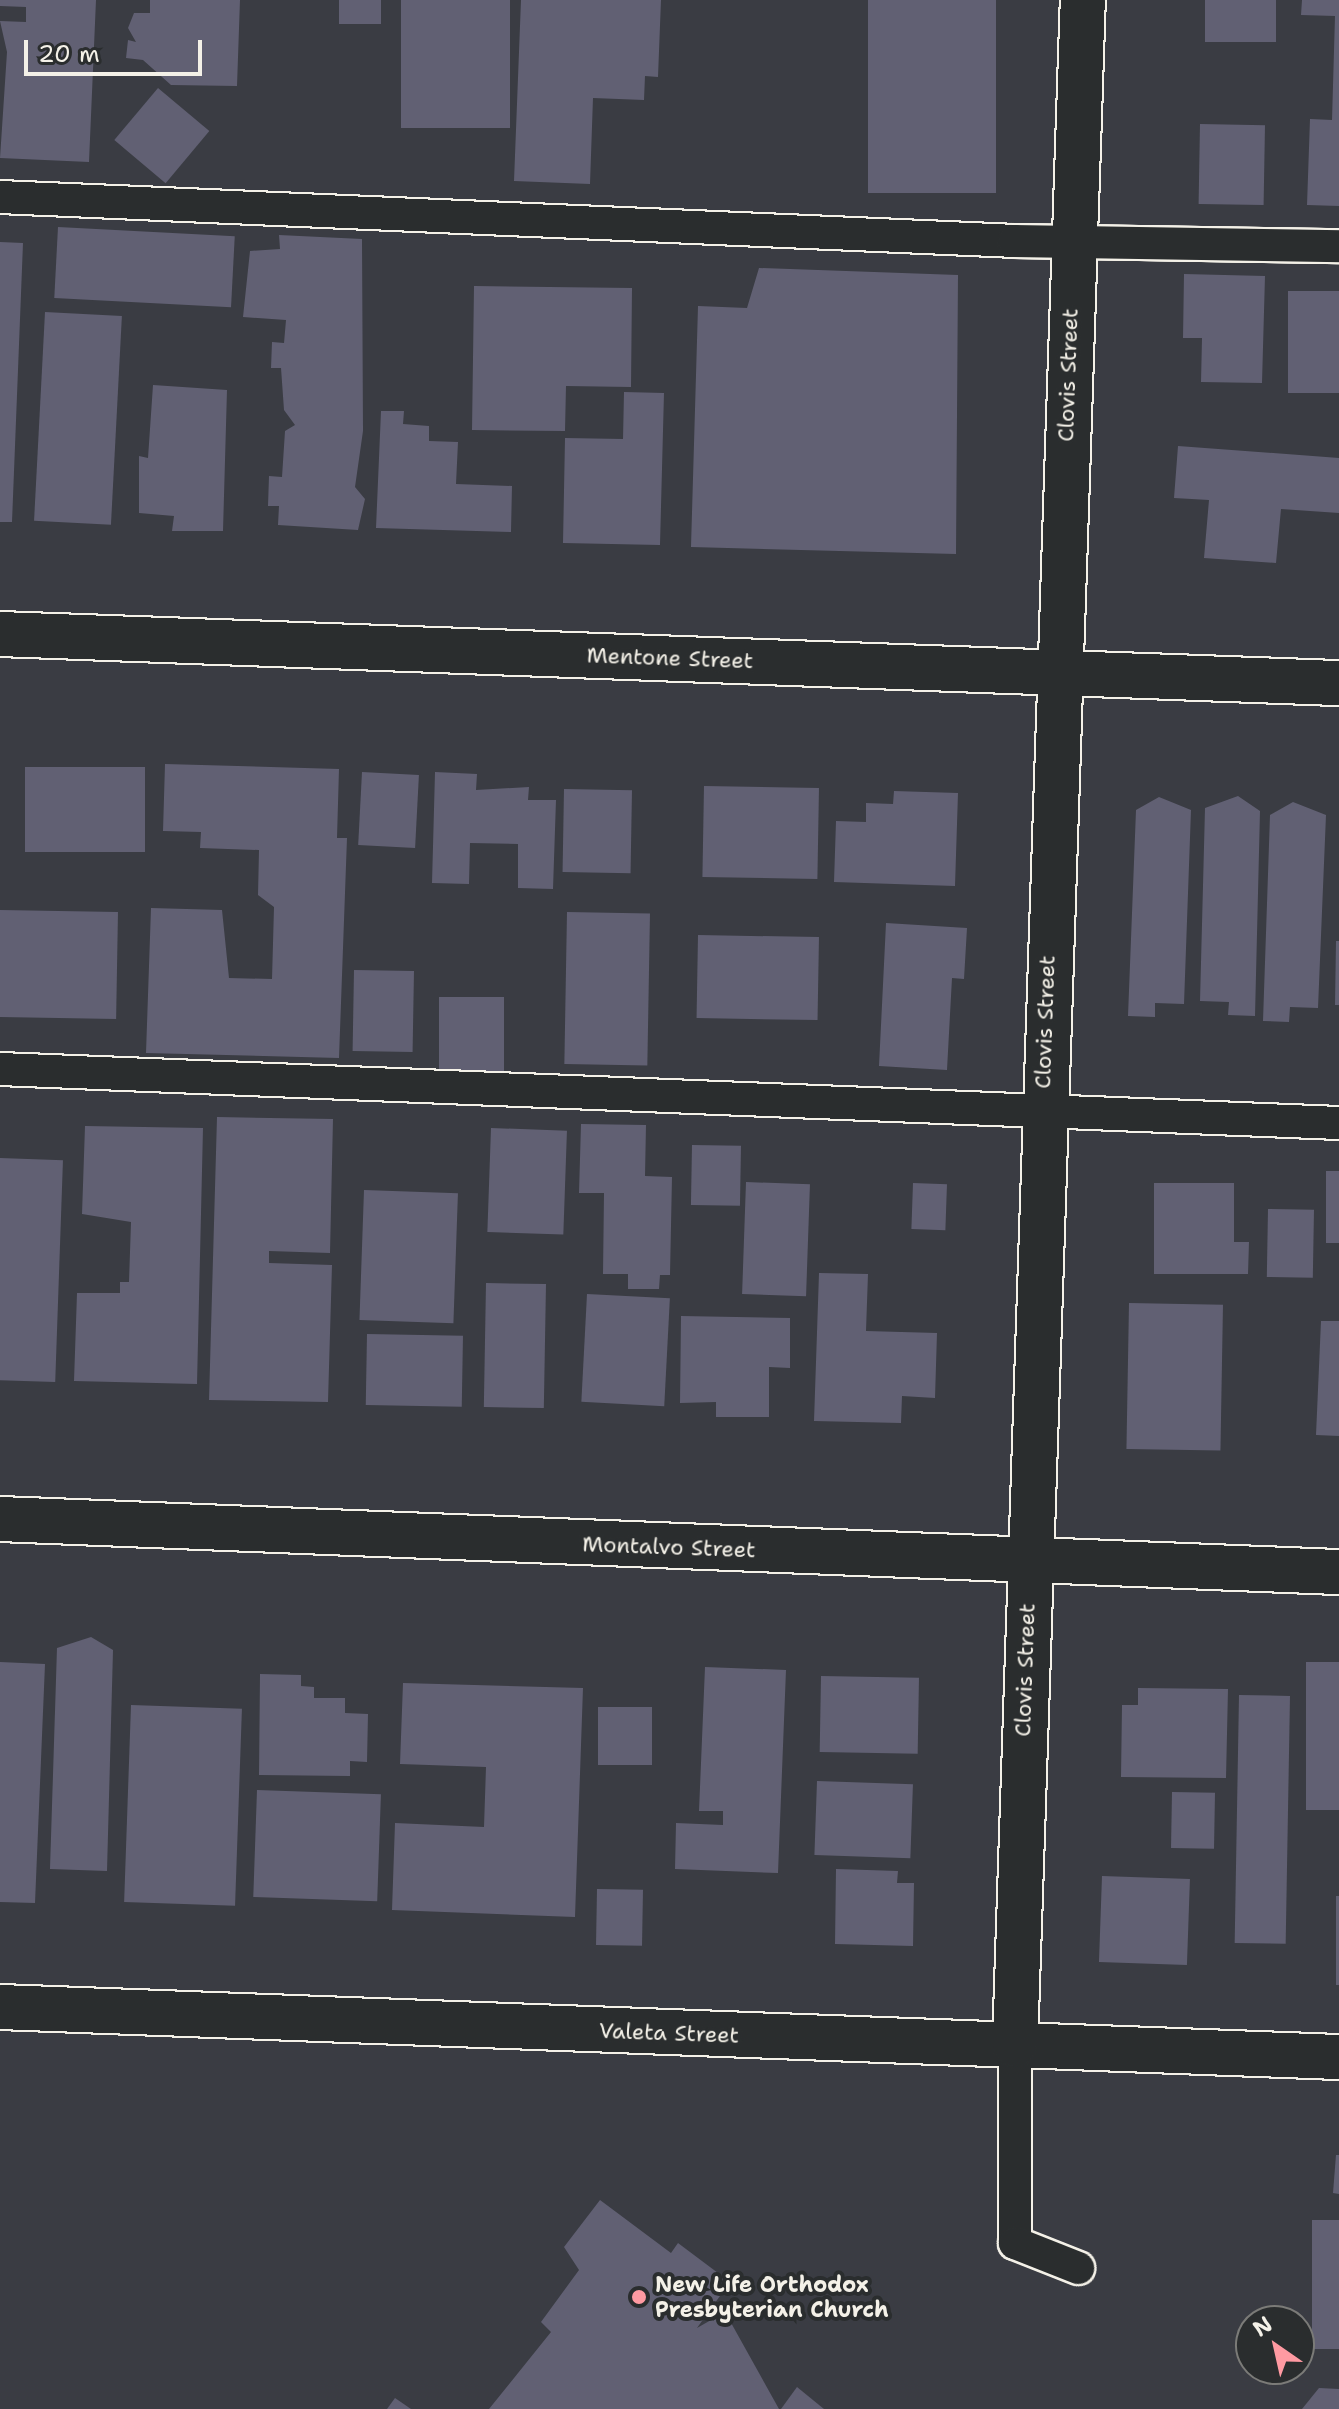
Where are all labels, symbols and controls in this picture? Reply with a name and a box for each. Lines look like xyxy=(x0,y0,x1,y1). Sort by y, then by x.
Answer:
scale bar xyxy=(28,24,206,74)
text: 20 m xyxy=(38,38,100,70)
street label: Clovis Street xyxy=(1052,308,1084,442)
street label: Mentone Street xyxy=(586,642,754,674)
street label: Clovis Street xyxy=(1029,955,1061,1089)
street label: Montalvo Street xyxy=(582,1531,756,1563)
street label: Clovis Street xyxy=(1009,1603,1041,1737)
street label: Valeta Street xyxy=(599,2017,739,2049)
place label: New Life Orthodox Presbyterian Church xyxy=(655,2271,889,2322)
marker: New Life Orthodox Presbyterian Church xyxy=(630,2288,648,2306)
north arrow xyxy=(1235,2305,1315,2385)
text: N xyxy=(1247,2309,1278,2343)

